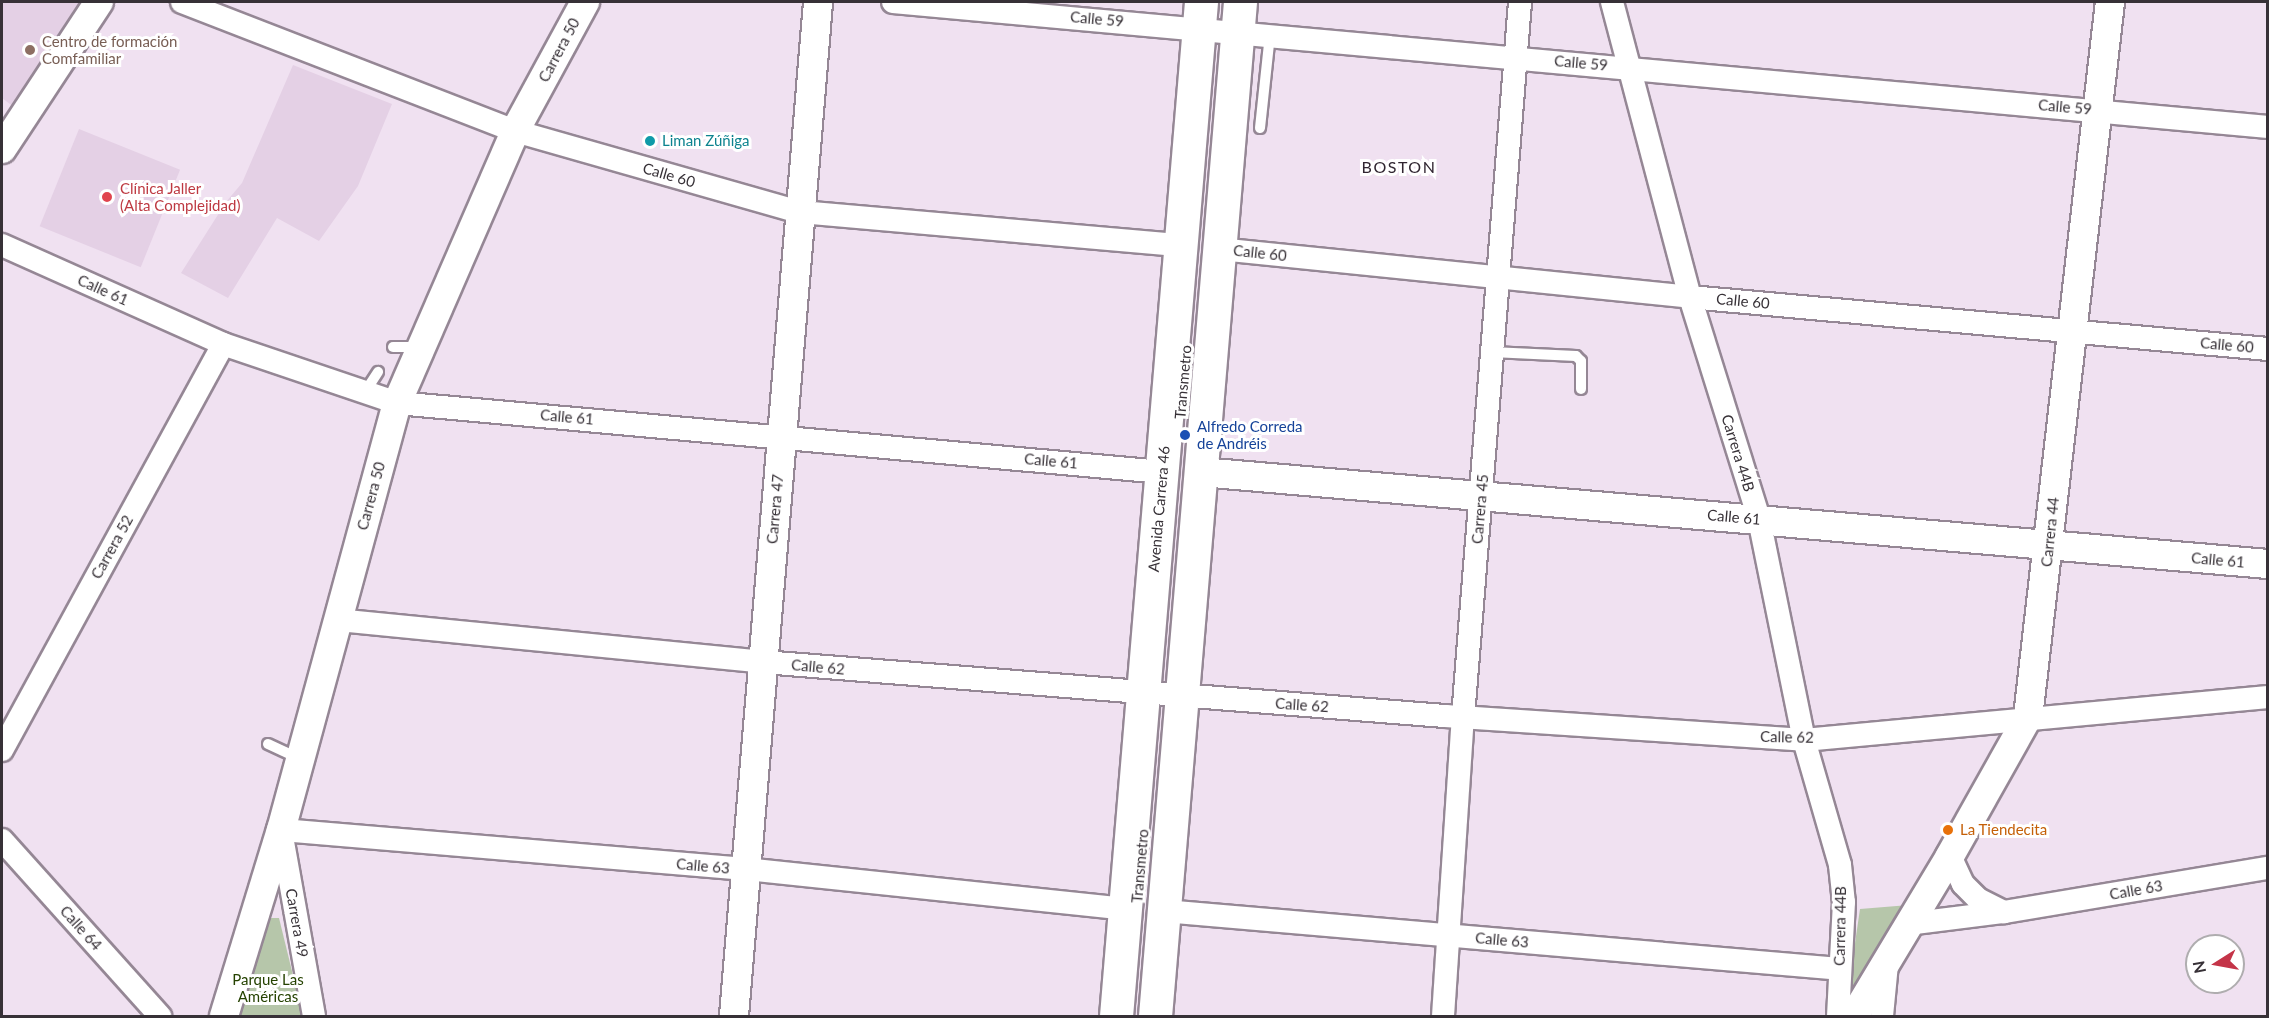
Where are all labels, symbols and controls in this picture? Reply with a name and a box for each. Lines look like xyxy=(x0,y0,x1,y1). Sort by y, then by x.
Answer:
street label: Calle 59 xyxy=(1069,8,1125,30)
street label: Carrera 50 xyxy=(535,15,583,85)
place label: Centro de formación Comfamiliar xyxy=(42,32,177,67)
marker: Centro de formación Comfamiliar xyxy=(23,43,37,57)
street label: Calle 59 xyxy=(1553,52,1609,74)
street label: Calle 59 xyxy=(2037,96,2093,118)
place label: Liman Zúñiga xyxy=(662,132,750,150)
marker: Liman Zúñiga xyxy=(643,134,657,148)
district label: BOSTON xyxy=(1362,157,1436,177)
street label: Calle 60 xyxy=(641,159,697,191)
place label: Clínica Jaller (Alta Complejidad) xyxy=(120,179,240,214)
marker: Clínica Jaller (Alta Complejidad) xyxy=(98,188,116,206)
street label: Calle 60 xyxy=(1232,241,1288,265)
street label: Calle 61 xyxy=(75,271,131,309)
street label: Calle 60 xyxy=(1715,290,1771,312)
street label: Calle 60 xyxy=(2199,334,2255,356)
street label: Transmetro xyxy=(1171,344,1195,420)
street label: Calle 61 xyxy=(539,406,595,428)
street label: Carrera 44B xyxy=(1718,412,1758,494)
place label: Alfredo Correda de Andréis xyxy=(1197,417,1303,452)
marker: Alfredo Correda de Andréis xyxy=(1178,428,1192,442)
street label: Avenida Carrera 46 xyxy=(1145,445,1173,573)
street label: Calle 61 xyxy=(1023,450,1079,472)
street label: Carrera 50 xyxy=(353,460,389,532)
street label: Carrera 47 xyxy=(763,473,787,545)
street label: Carrera 45 xyxy=(1468,473,1492,545)
street label: Carrera 44 xyxy=(2037,496,2063,568)
street label: Calle 61 xyxy=(1706,506,1762,528)
street label: Carrera 52 xyxy=(87,512,137,582)
street label: Calle 61 xyxy=(2190,549,2246,571)
street label: Calle 62 xyxy=(790,656,846,678)
street label: Calle 62 xyxy=(1275,694,1329,716)
street label: Calle 62 xyxy=(1760,728,1814,746)
place label: La Tiendecita xyxy=(1960,821,2048,839)
marker: La Tiendecita xyxy=(1941,823,1955,837)
street label: Transmetro xyxy=(1128,828,1152,904)
street label: Calle 63 xyxy=(675,855,731,877)
street label: Calle 63 xyxy=(2108,876,2164,904)
street label: Carrera 44B xyxy=(1830,886,1850,966)
street label: Carrera 49 xyxy=(282,887,312,959)
street label: Calle 64 xyxy=(56,902,106,954)
street label: Calle 63 xyxy=(1474,929,1530,951)
north arrow xyxy=(2185,934,2245,994)
text: N xyxy=(2188,959,2209,975)
park label: Parque Las Américas xyxy=(232,970,304,1005)

